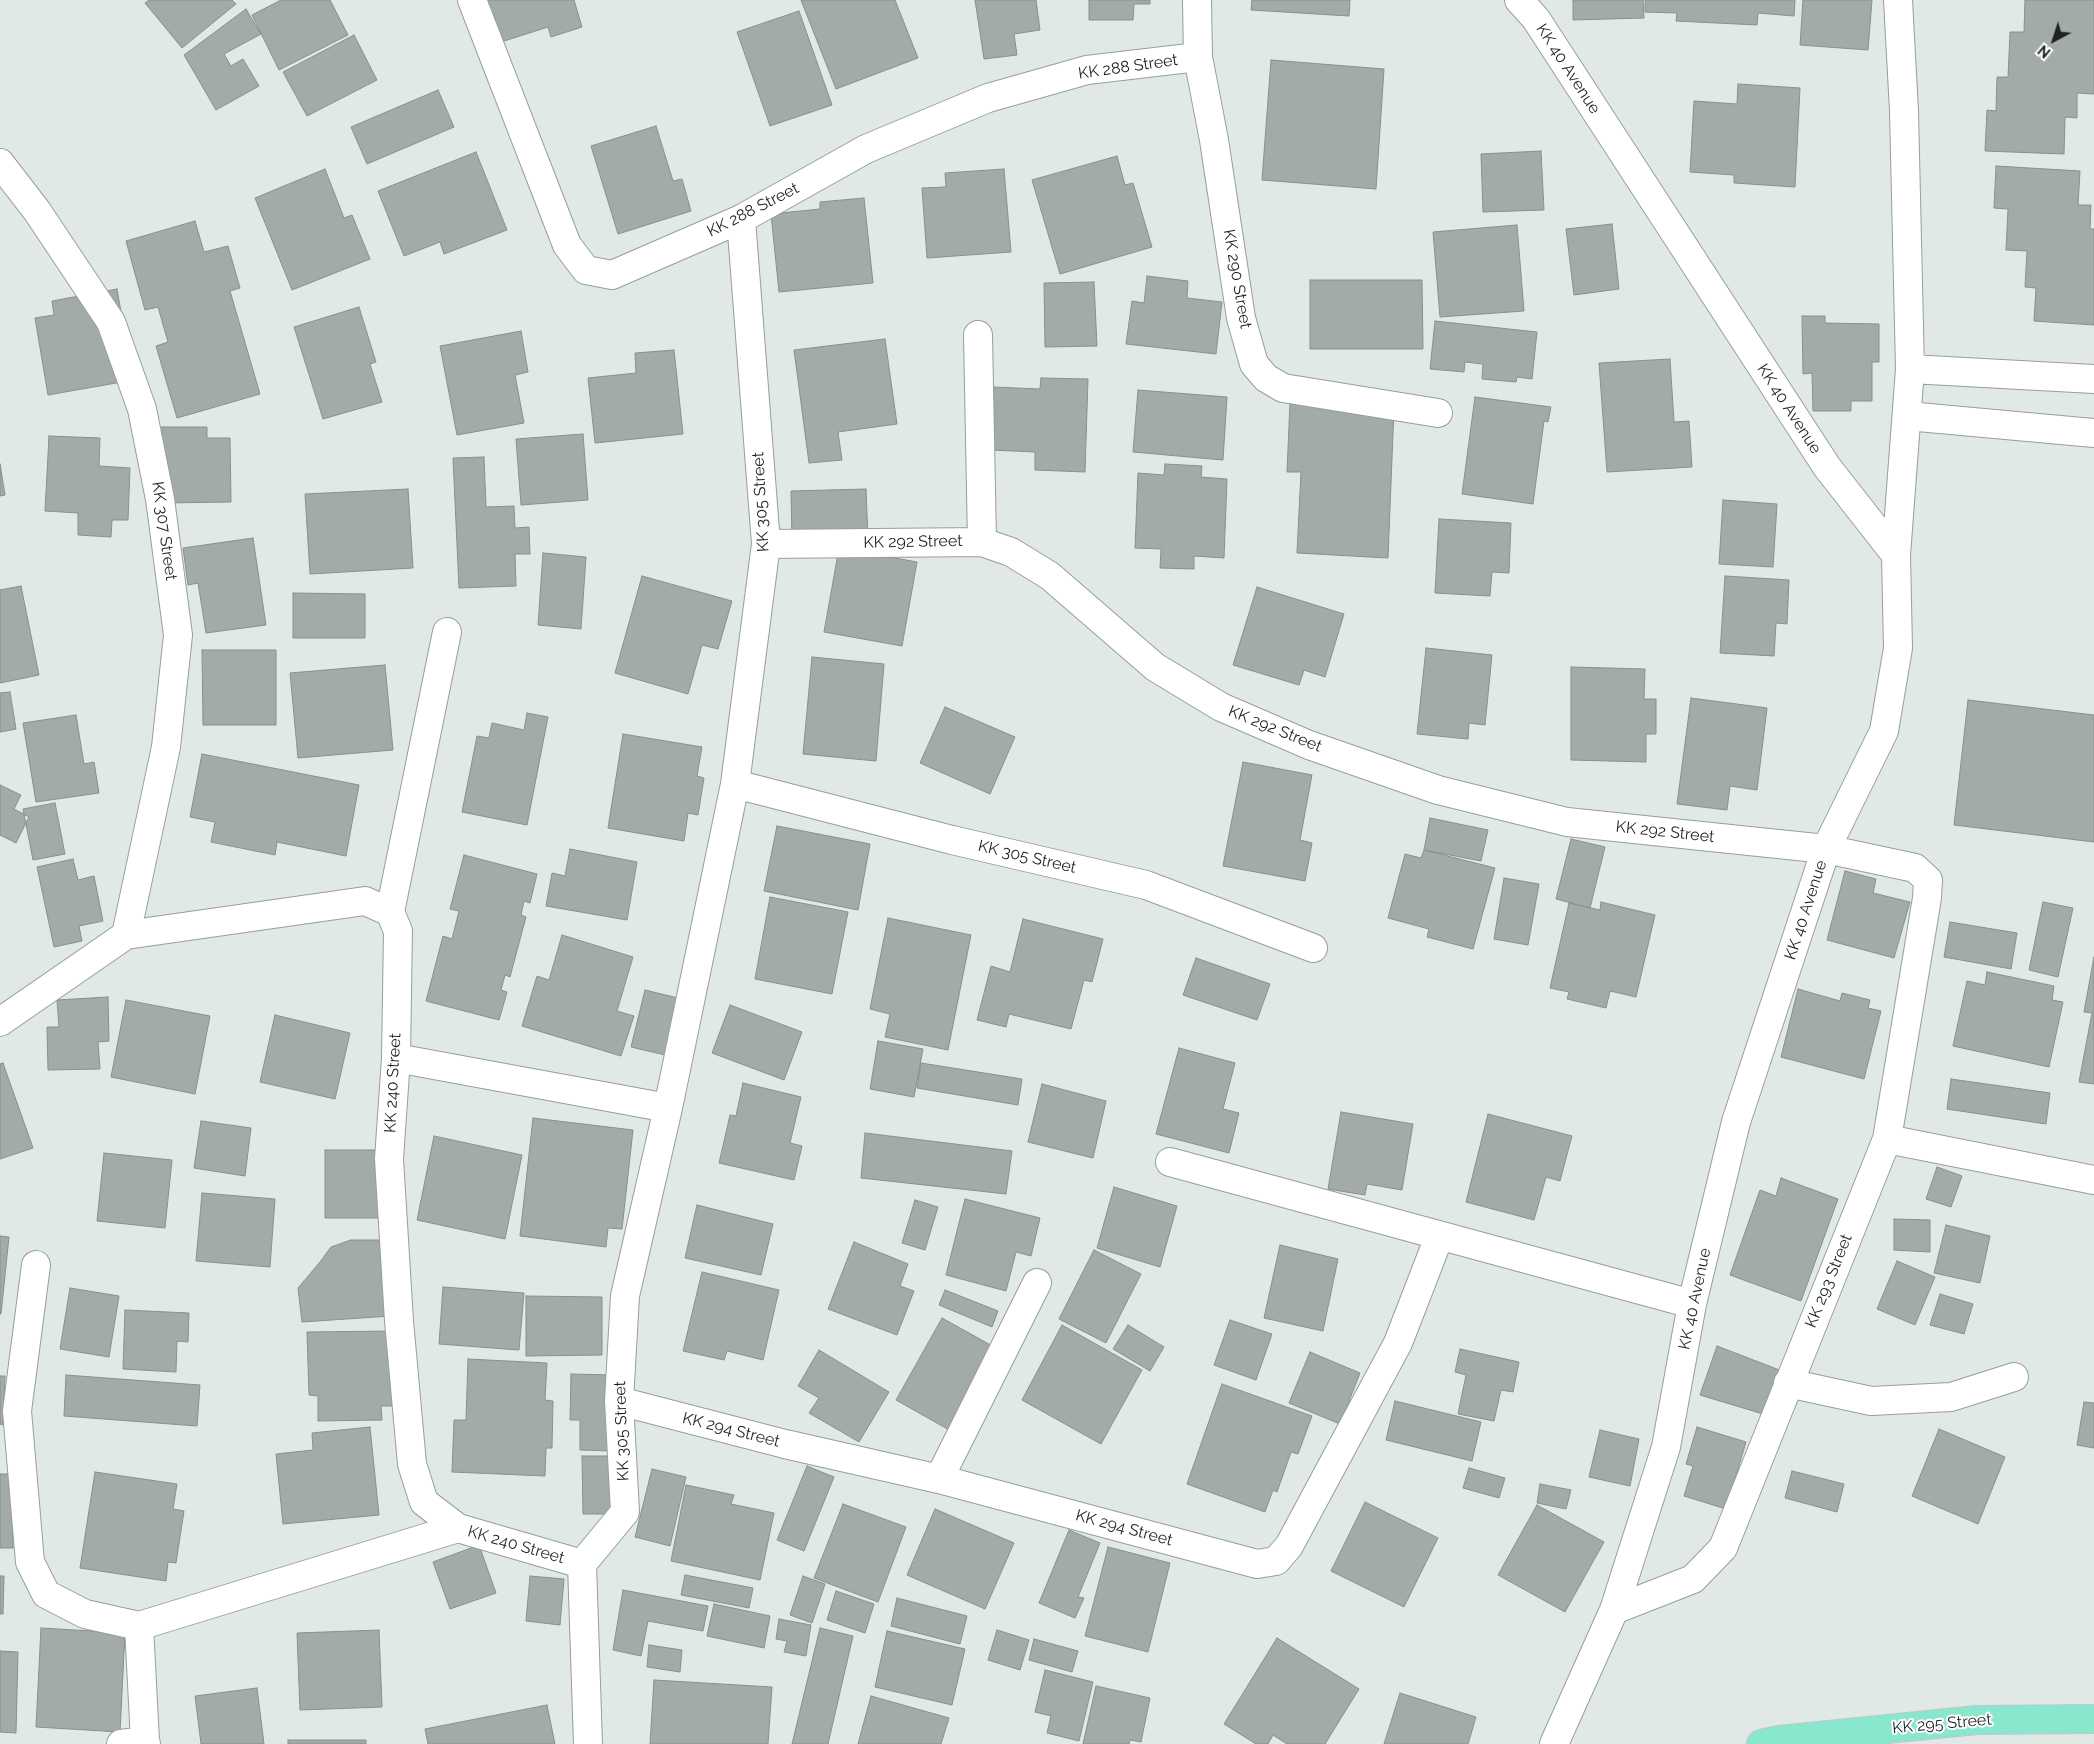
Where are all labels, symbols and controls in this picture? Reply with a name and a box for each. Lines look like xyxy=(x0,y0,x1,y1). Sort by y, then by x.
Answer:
north arrow xyxy=(2029,15,2079,65)
street label: KK 40 Avenue xyxy=(1532,20,1604,118)
text: N xyxy=(2035,42,2054,61)
street label: KK 288 Street xyxy=(1077,51,1179,83)
street label: KK 288 Street xyxy=(704,179,802,241)
street label: KK 290 Street xyxy=(1219,228,1255,330)
street label: KK 40 Avenue xyxy=(1753,360,1825,458)
street label: KK 305 Street xyxy=(749,451,773,553)
street label: KK 307 Street xyxy=(148,480,180,582)
street label: KK 292 Street xyxy=(863,532,963,552)
street label: KK 292 Street xyxy=(1225,702,1325,756)
street label: KK 292 Street xyxy=(1615,817,1715,847)
street label: KK 305 Street xyxy=(976,836,1078,878)
street label: KK 40 Avenue xyxy=(1781,858,1831,962)
street label: KK 240 Street xyxy=(381,1033,405,1133)
street label: KK 293 Street xyxy=(1801,1231,1857,1331)
street label: KK 40 Avenue xyxy=(1675,1246,1715,1352)
street label: KK 305 Street xyxy=(611,1381,633,1481)
street label: KK 294 Street xyxy=(680,1409,782,1451)
street label: KK 294 Street xyxy=(1073,1506,1175,1550)
street label: KK 240 Street xyxy=(465,1522,567,1568)
street label: KK 295 Street xyxy=(1892,1710,1992,1738)

